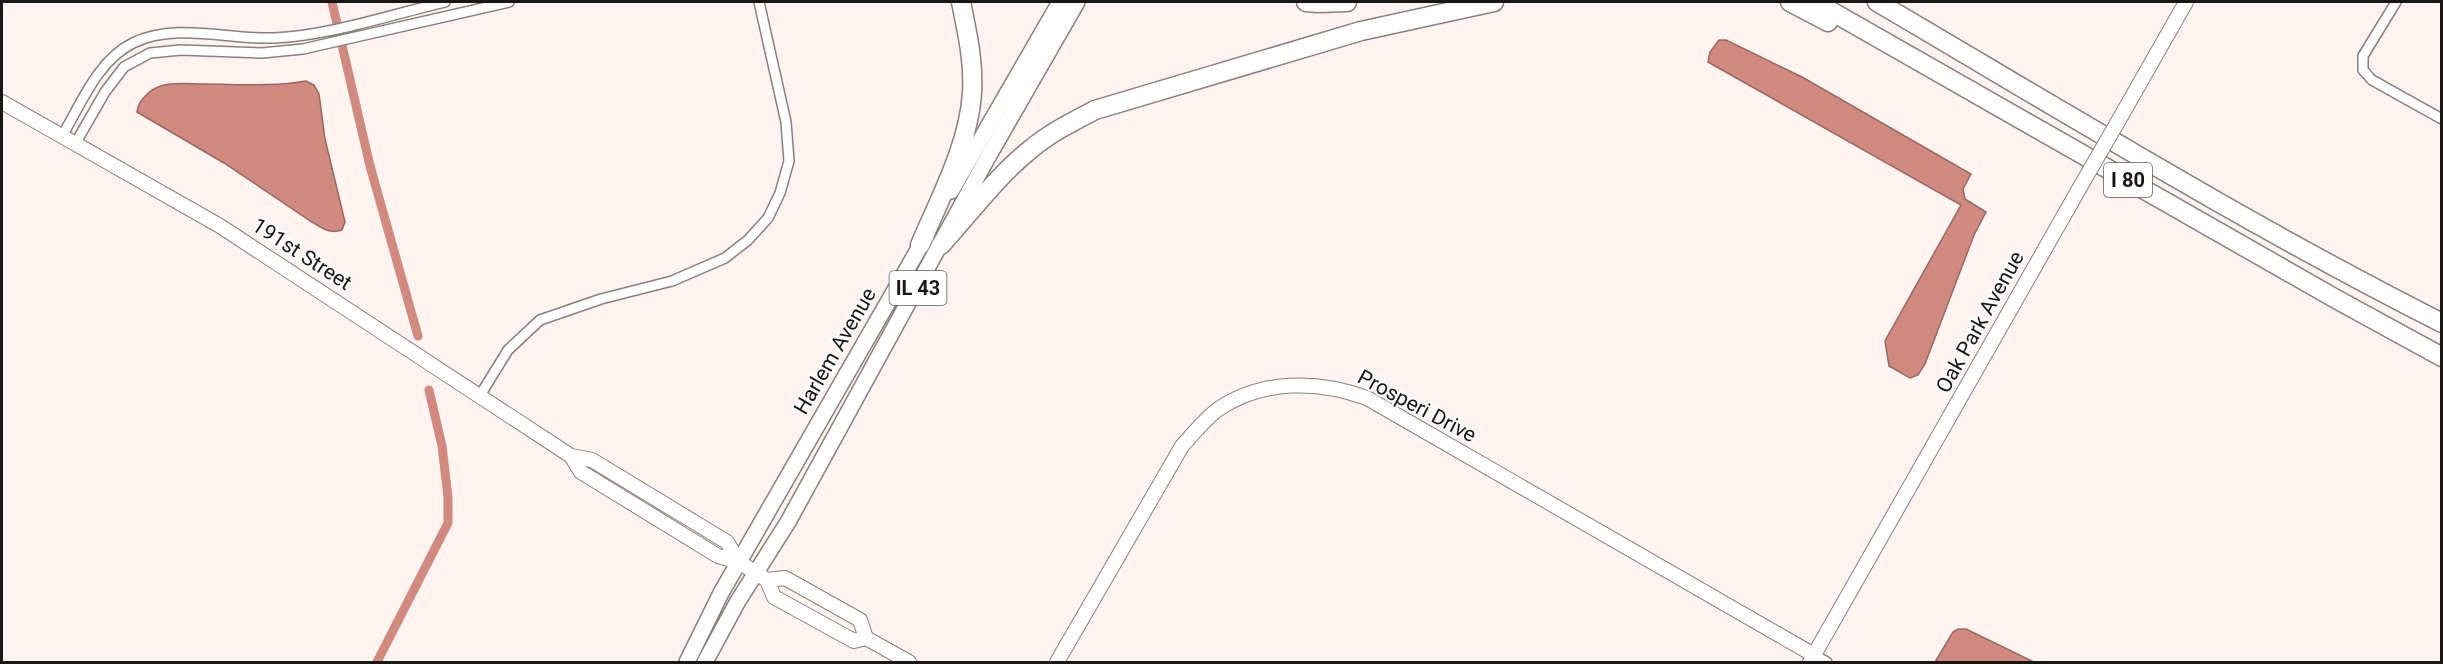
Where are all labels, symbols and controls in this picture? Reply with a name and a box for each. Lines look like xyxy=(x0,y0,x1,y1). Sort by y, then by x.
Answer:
road number: I 80 xyxy=(2104,163,2152,197)
street label: 191st Street xyxy=(248,213,356,295)
street label: Oak Park Avenue xyxy=(1931,247,2029,397)
road number: IL 43 xyxy=(890,271,946,305)
street label: Harlem Avenue xyxy=(789,283,881,419)
street label: Prosperi Drive xyxy=(1354,365,1480,447)

